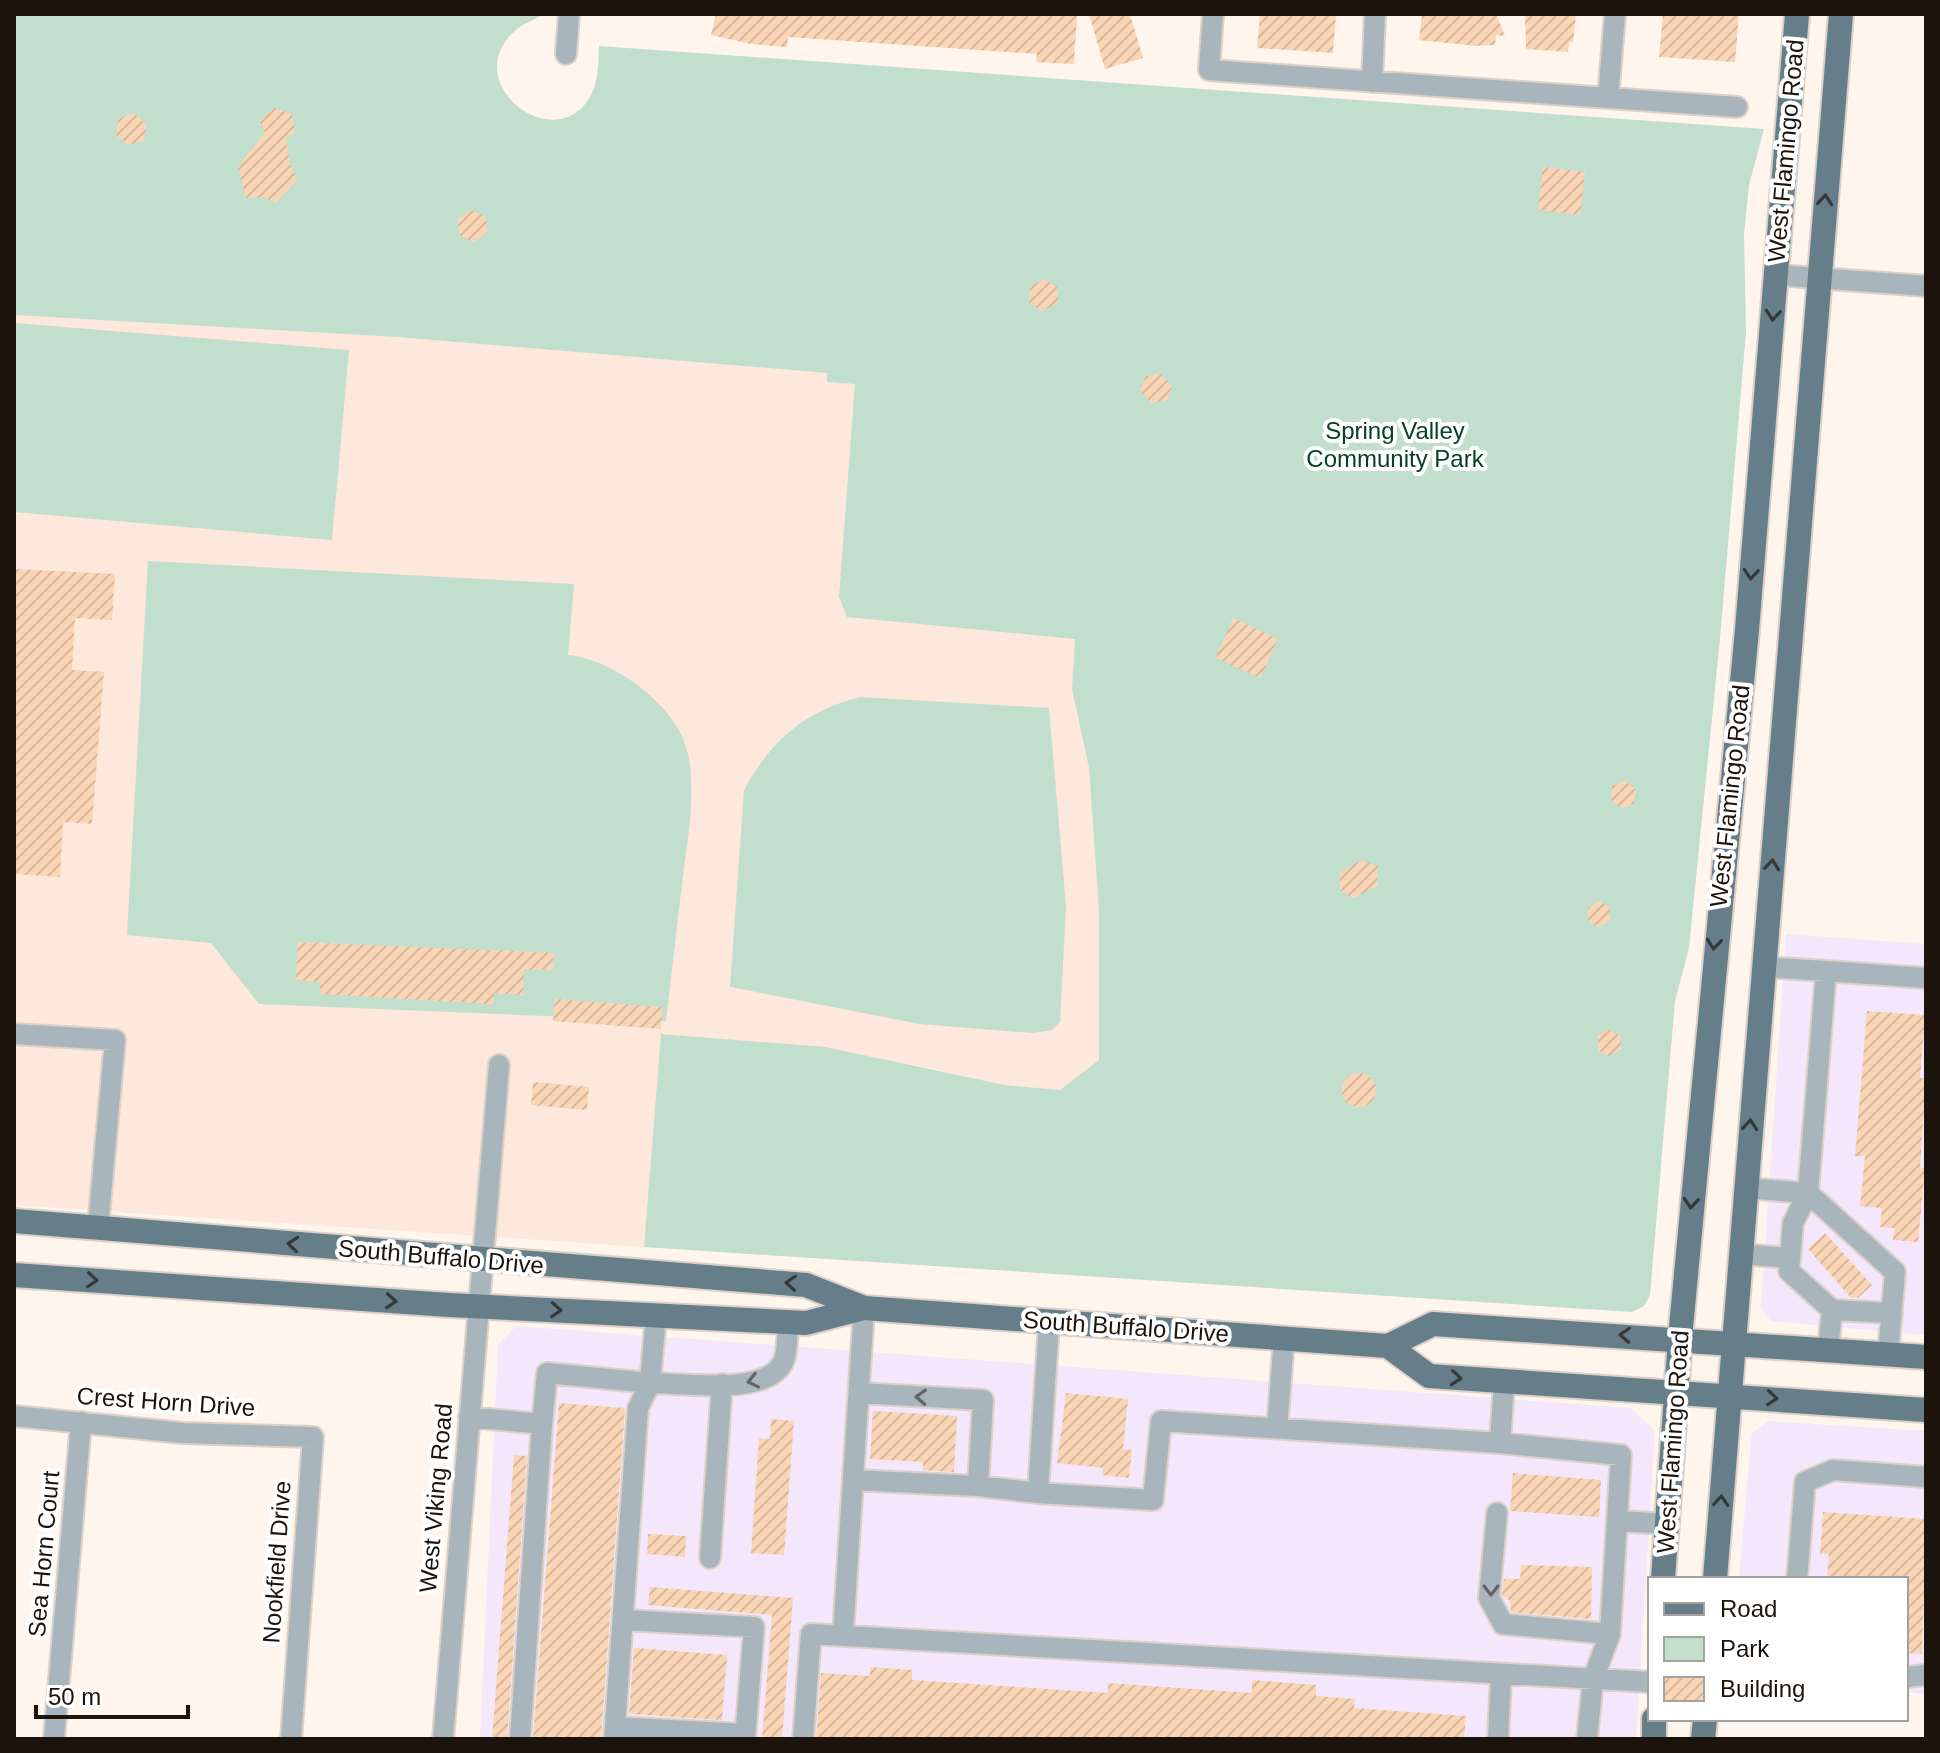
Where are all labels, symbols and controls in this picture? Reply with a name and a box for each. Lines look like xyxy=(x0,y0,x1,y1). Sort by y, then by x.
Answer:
street label: West Flamingo Road xyxy=(1762,38,1809,264)
one-way arrow xyxy=(1816,193,1833,206)
one-way arrow xyxy=(1765,309,1782,322)
park label: Spring Valley Community Park xyxy=(1306,417,1485,472)
one-way arrow xyxy=(1743,568,1760,581)
street label: West Flamingo Road xyxy=(1704,683,1755,909)
one-way arrow xyxy=(1763,859,1780,872)
one-way arrow xyxy=(1706,938,1723,951)
one-way arrow xyxy=(1742,1118,1759,1131)
one-way arrow xyxy=(1683,1197,1700,1210)
street label: South Buffalo Drive xyxy=(337,1234,545,1279)
one-way arrow xyxy=(286,1236,299,1253)
one-way arrow xyxy=(86,1271,99,1288)
one-way arrow xyxy=(784,1275,797,1292)
one-way arrow xyxy=(385,1292,398,1309)
one-way arrow xyxy=(550,1301,563,1318)
street label: South Buffalo Drive xyxy=(1022,1306,1230,1347)
one-way arrow xyxy=(1618,1327,1631,1344)
street label: West Flamingo Road xyxy=(1651,1329,1694,1554)
one-way arrow xyxy=(1450,1369,1463,1386)
one-way arrow xyxy=(747,1372,760,1389)
street label: Crest Horn Drive xyxy=(76,1382,256,1421)
one-way arrow xyxy=(914,1388,927,1405)
one-way arrow xyxy=(1766,1389,1779,1406)
street label: West Viking Road xyxy=(414,1402,457,1594)
street label: Sea Horn Court xyxy=(23,1469,64,1638)
street label: Nookfield Drive xyxy=(257,1480,296,1644)
one-way arrow xyxy=(1712,1494,1729,1507)
legend xyxy=(1648,1577,1908,1721)
one-way arrow xyxy=(1482,1584,1500,1597)
text: Road xyxy=(1720,1595,1777,1622)
text: Park xyxy=(1720,1635,1770,1662)
scale bar xyxy=(36,1669,188,1719)
text: Building xyxy=(1720,1675,1805,1702)
text: 50 m xyxy=(48,1683,101,1710)

